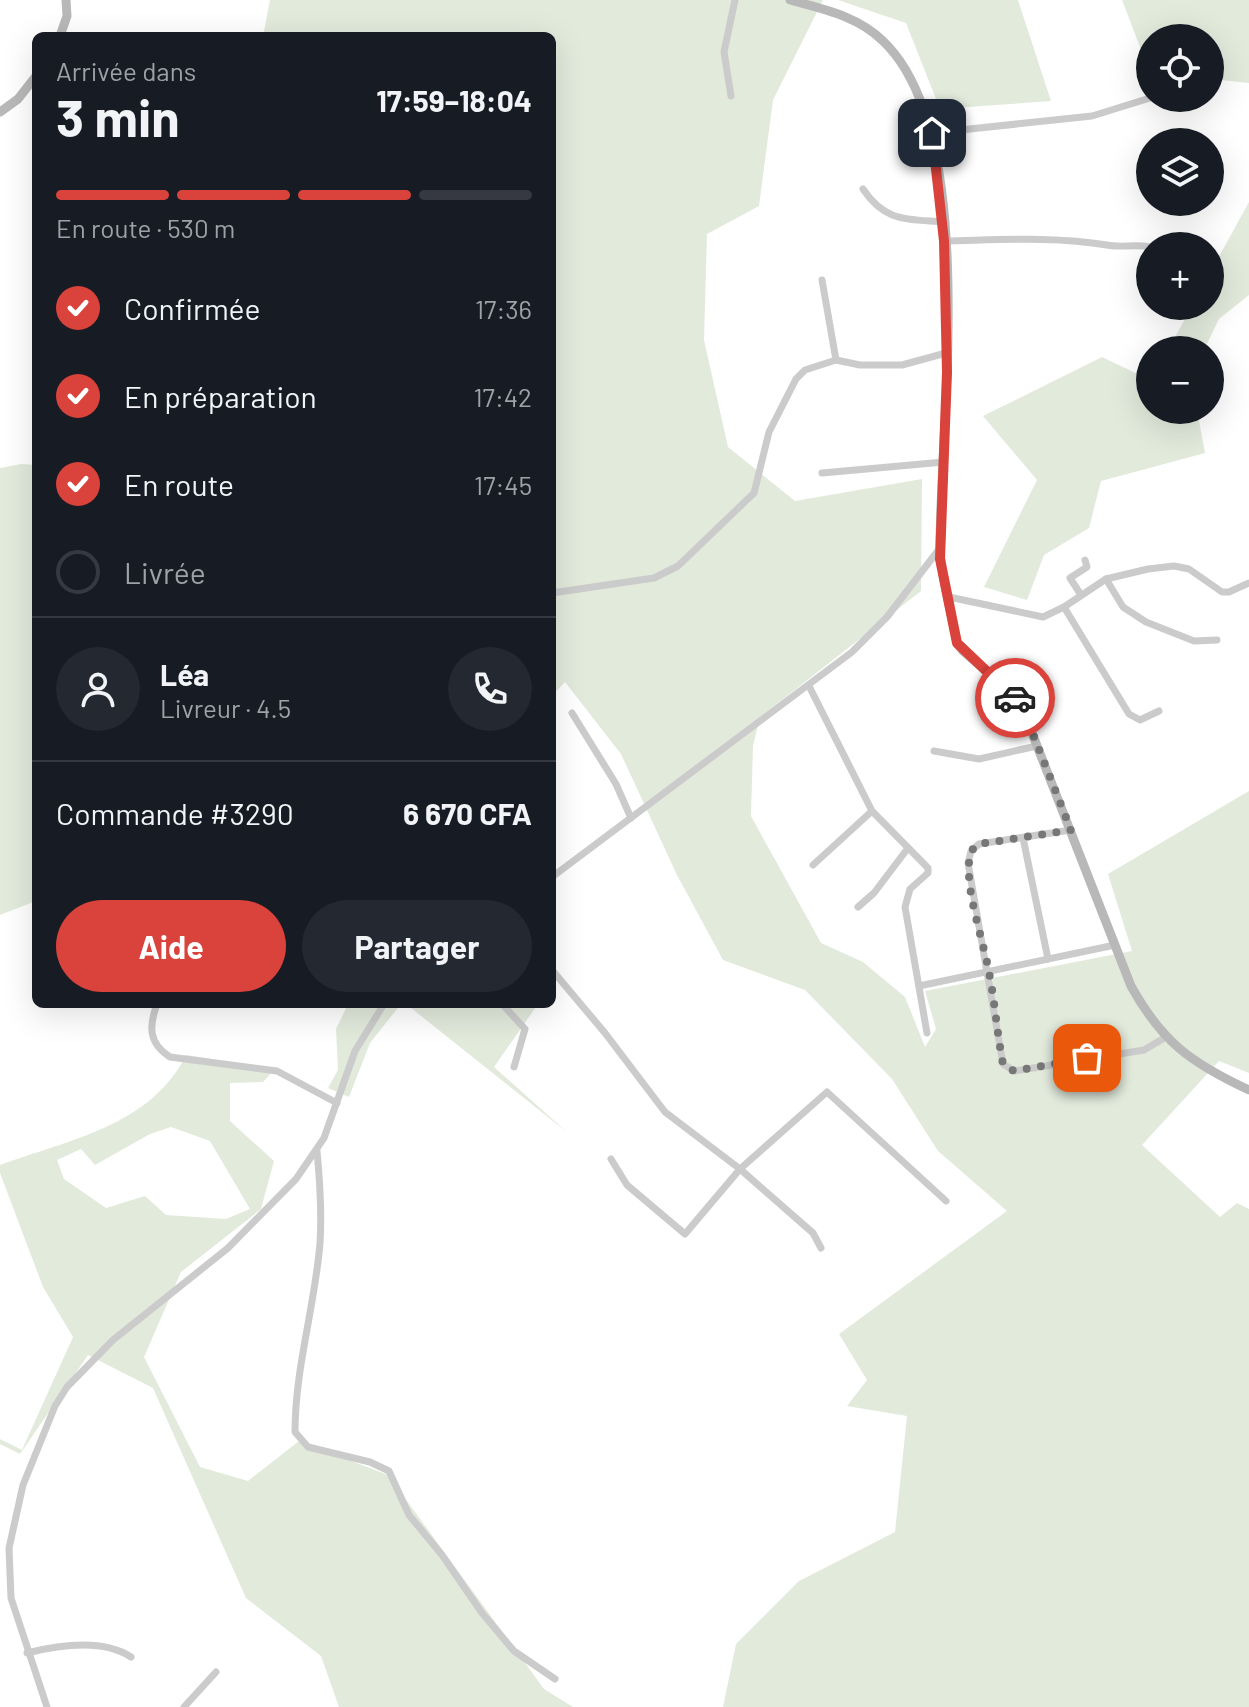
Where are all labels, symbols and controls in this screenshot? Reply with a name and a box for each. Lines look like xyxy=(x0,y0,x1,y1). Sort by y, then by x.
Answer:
map controls xyxy=(1136,24,1224,424)
button: locate xyxy=(1136,24,1224,112)
text: Arrivée dans xyxy=(56,55,196,86)
text: 17:59–18:04 xyxy=(376,82,532,118)
text: 3 min xyxy=(56,85,180,147)
pin xyxy=(898,99,966,167)
icon: home xyxy=(910,111,954,155)
button: layers xyxy=(1136,128,1224,216)
text: En route · 530 m xyxy=(56,212,235,243)
button: + xyxy=(1136,232,1224,320)
icon: check xyxy=(56,286,100,330)
text: Confirmée xyxy=(124,290,261,326)
text: 17:36 xyxy=(475,293,532,324)
button: − xyxy=(1136,336,1224,424)
icon: check xyxy=(56,374,100,418)
text: En préparation xyxy=(124,378,317,414)
text: 17:42 xyxy=(474,381,532,412)
icon: check xyxy=(56,462,100,506)
text: En route xyxy=(124,466,234,502)
text: 17:45 xyxy=(474,469,532,500)
text: Livrée xyxy=(124,554,206,590)
button: person xyxy=(56,647,140,731)
button: phone xyxy=(448,647,532,731)
text: Léa xyxy=(160,656,209,692)
courier xyxy=(975,658,1055,738)
icon: car xyxy=(993,676,1037,720)
text: Livreur · 4.5 xyxy=(160,692,291,723)
text: Commande #3290 xyxy=(56,795,294,831)
text: 6 670 CFA xyxy=(403,795,532,831)
button: Aide xyxy=(56,900,286,992)
button: Partager xyxy=(302,900,532,992)
pin xyxy=(1053,1024,1121,1092)
icon: bag xyxy=(1065,1036,1109,1080)

